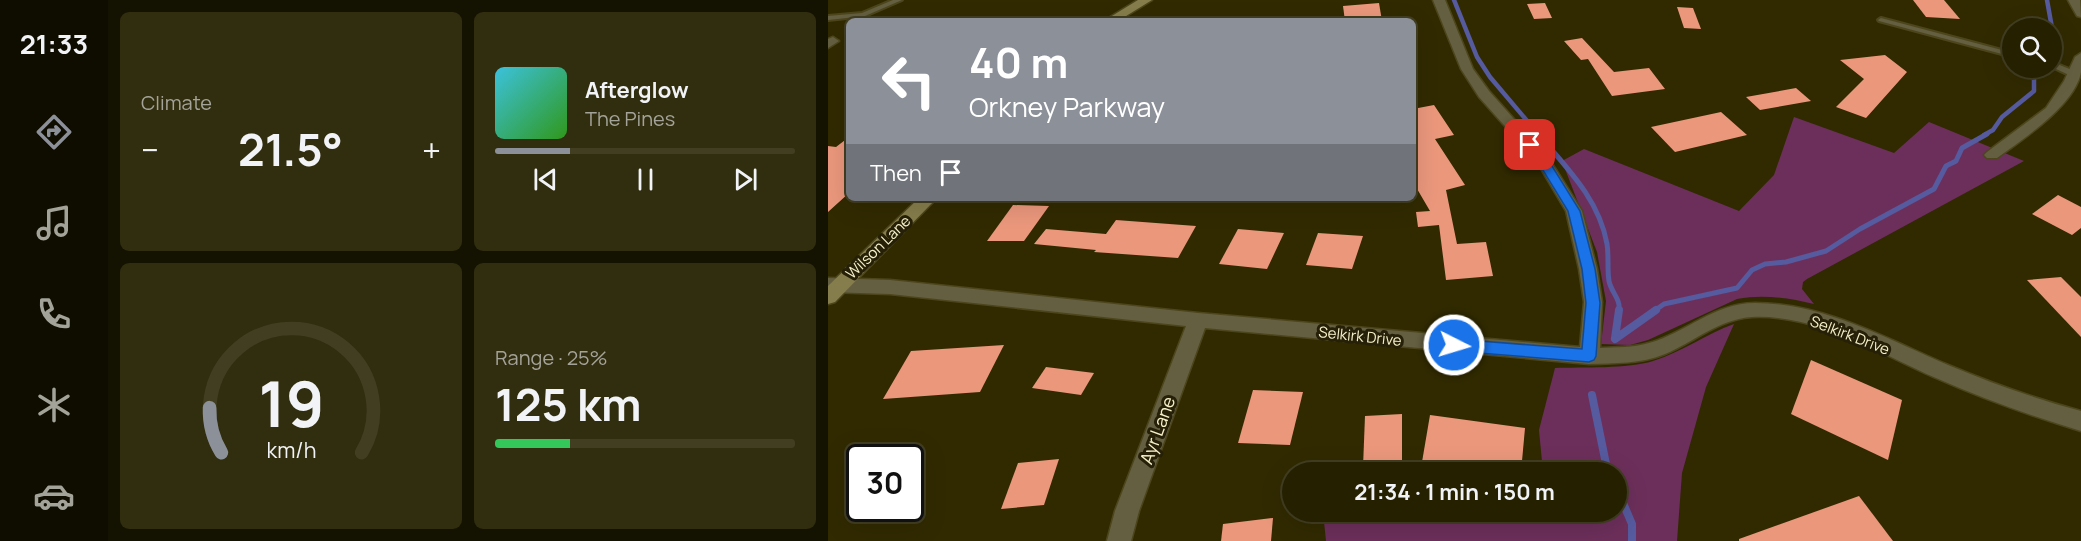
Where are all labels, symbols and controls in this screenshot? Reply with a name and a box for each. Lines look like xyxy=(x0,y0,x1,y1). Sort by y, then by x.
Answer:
map controls xyxy=(2002,18,2062,78)
button: search xyxy=(2002,18,2062,78)
text: 21:33 xyxy=(20,25,88,62)
text: 40 m xyxy=(969,33,1068,91)
icon: left xyxy=(870,42,948,120)
text: Afterglow xyxy=(585,75,689,105)
text: Orkney Parkway xyxy=(969,88,1165,125)
text: Climate xyxy=(141,89,212,116)
text: The Pines xyxy=(585,105,675,132)
icon: directions xyxy=(33,111,75,153)
text: 21.5° xyxy=(238,118,343,180)
pin xyxy=(1504,119,1555,170)
text: − xyxy=(141,127,159,172)
text: + xyxy=(422,127,441,172)
icon: arrive xyxy=(1513,128,1546,161)
icon: arrive xyxy=(934,156,967,189)
text: Then xyxy=(870,158,922,188)
icon: previous xyxy=(529,163,562,196)
icon: pause xyxy=(629,163,662,196)
icon: next xyxy=(729,163,762,196)
icon: music xyxy=(33,202,75,244)
street label: Wilson Lane xyxy=(841,210,915,283)
icon: phone xyxy=(33,293,75,335)
street label: Selkirk Drive xyxy=(1807,310,1893,360)
position arrow xyxy=(1422,313,1486,377)
street label: Selkirk Drive xyxy=(1317,321,1403,351)
text: Range · 25% xyxy=(495,344,608,371)
text: 19 xyxy=(258,360,324,446)
text: 125 km xyxy=(495,373,642,435)
icon: climate xyxy=(33,384,75,426)
street label: Ayr Lane xyxy=(1134,393,1180,467)
text: km/h xyxy=(266,435,316,464)
speed limit sign: 30 xyxy=(846,444,924,522)
icon: car xyxy=(33,475,75,517)
text: 21:34 · 1 min · 150 m xyxy=(1354,477,1555,507)

